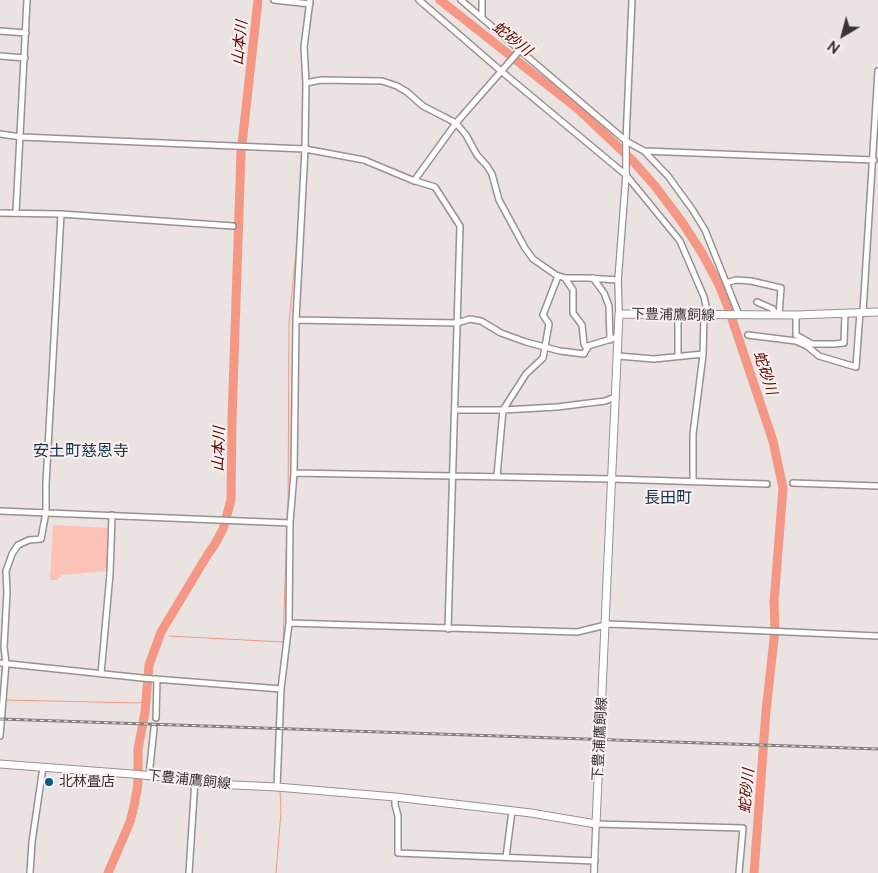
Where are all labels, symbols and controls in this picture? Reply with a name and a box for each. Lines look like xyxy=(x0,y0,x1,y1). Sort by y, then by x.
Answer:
north arrow xyxy=(818,10,868,60)
water label: 蛇砂川 xyxy=(489,18,535,60)
water label: 山本川 xyxy=(229,20,251,66)
text: N xyxy=(825,37,843,57)
street label: 下豊浦鷹飼線 xyxy=(631,306,715,324)
water label: 蛇砂川 xyxy=(749,349,781,397)
water label: 山本川 xyxy=(209,426,229,472)
district label: 安土町慈恩寺 xyxy=(33,441,129,461)
district label: 長田町 xyxy=(644,488,692,508)
street label: 下豊浦鷹飼線 xyxy=(589,697,611,781)
street label: 下豊浦鷹飼線 xyxy=(146,767,232,793)
water label: 蛇砂川 xyxy=(736,768,758,814)
place label: 北林畳店 xyxy=(59,774,115,790)
marker: 北林畳店 xyxy=(43,776,55,788)

